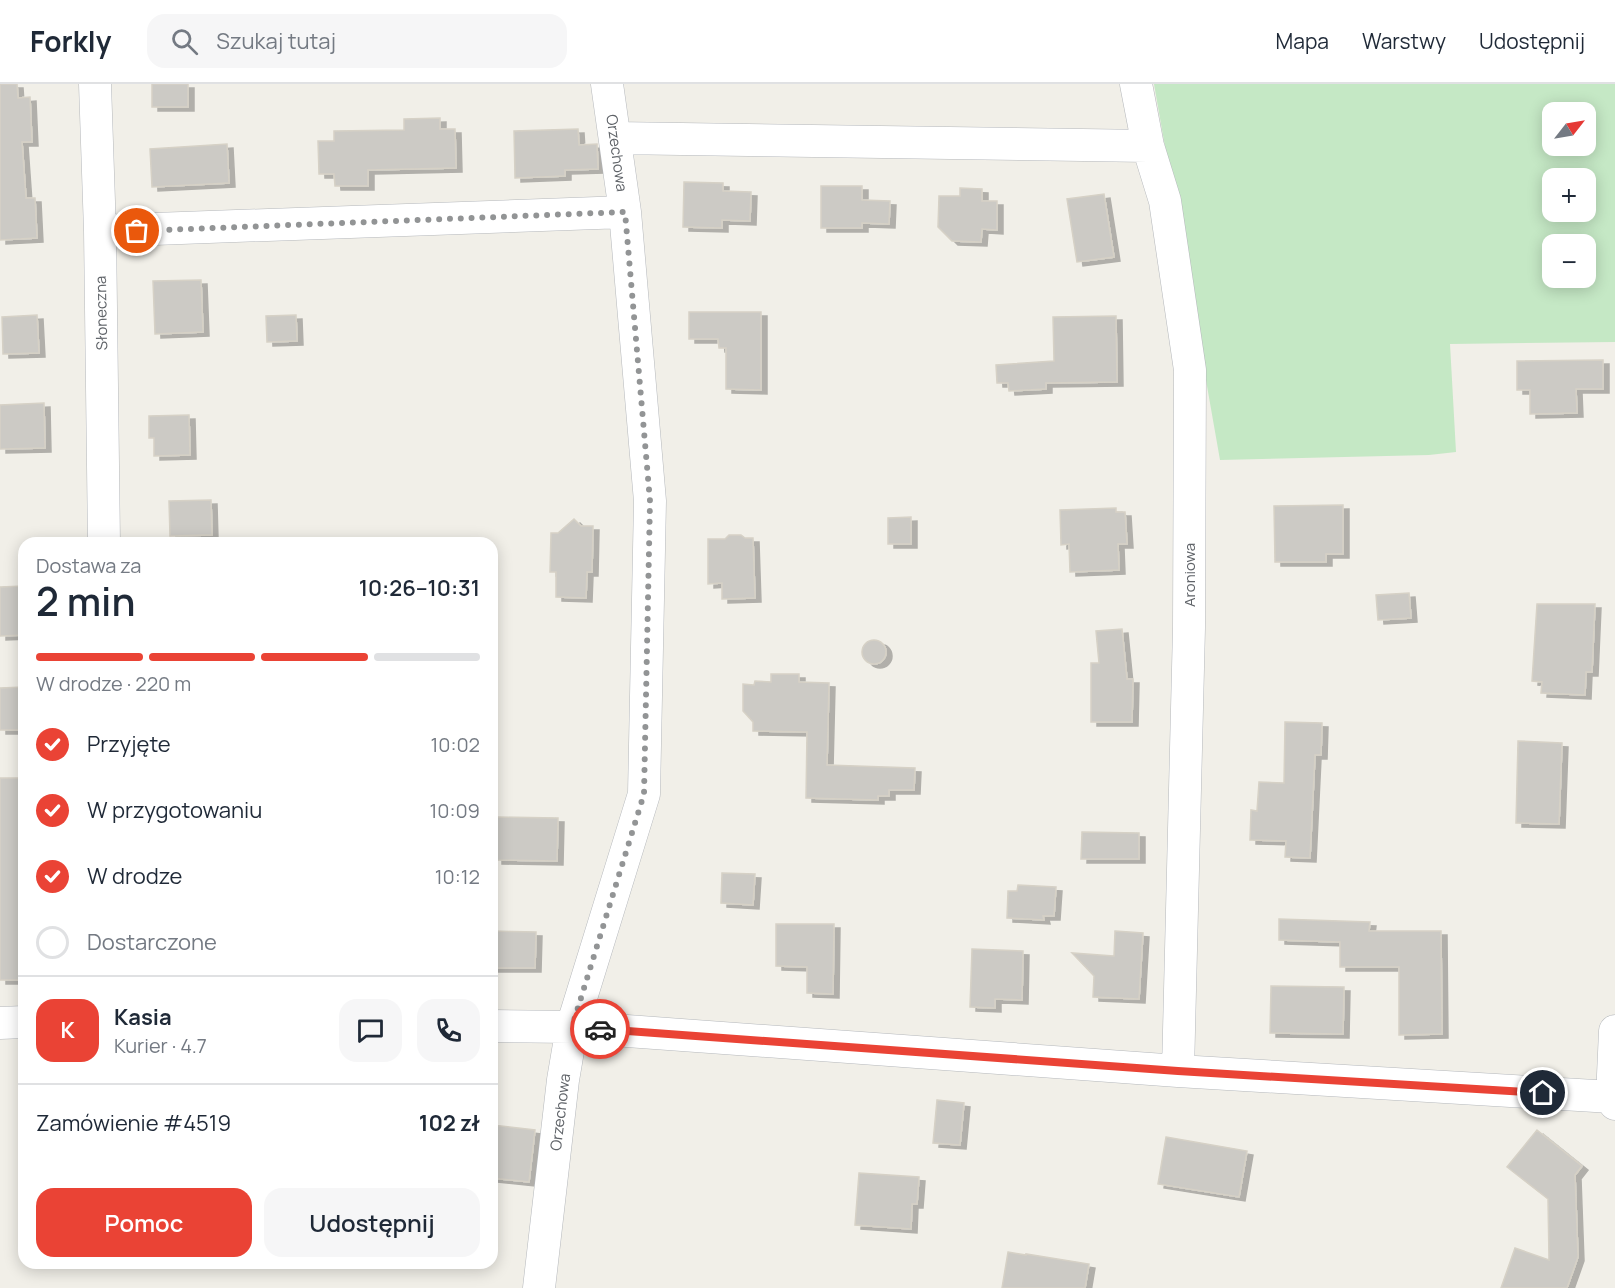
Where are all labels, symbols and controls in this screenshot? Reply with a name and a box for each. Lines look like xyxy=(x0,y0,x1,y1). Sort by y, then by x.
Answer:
search box xyxy=(147,14,567,68)
text: Forkly xyxy=(30,22,111,60)
icon: search xyxy=(168,25,201,58)
text: Szukaj tutaj xyxy=(216,26,336,56)
text: Mapa xyxy=(1276,27,1329,55)
text: Warstwy xyxy=(1362,27,1446,55)
text: Udostępnij xyxy=(1479,27,1585,55)
north arrow xyxy=(1542,102,1596,156)
map controls xyxy=(1542,102,1596,288)
street label: Orzechowa xyxy=(601,113,633,193)
button: + xyxy=(1542,168,1596,222)
pin xyxy=(111,205,162,256)
icon: bag xyxy=(120,214,153,247)
button: − xyxy=(1542,234,1596,288)
street label: Słoneczna xyxy=(90,276,112,350)
street label: Aroniowa xyxy=(1179,543,1200,607)
text: Dostawa za xyxy=(36,552,141,579)
text: 10:26–10:31 xyxy=(359,573,480,603)
text: 2 min xyxy=(36,574,135,628)
text: W drodze · 220 m xyxy=(36,670,191,697)
icon: check xyxy=(36,728,69,761)
text: Przyjęte xyxy=(87,729,171,759)
text: 10:02 xyxy=(430,731,480,758)
icon: check xyxy=(36,794,69,827)
text: W przygotowaniu xyxy=(87,795,262,825)
text: 10:09 xyxy=(429,797,480,824)
icon: check xyxy=(36,860,69,893)
text: W drodze xyxy=(87,861,182,891)
text: 10:12 xyxy=(435,863,480,890)
text: Dostarczone xyxy=(87,927,217,957)
button: chat xyxy=(339,999,402,1062)
button: phone xyxy=(417,999,480,1062)
courier xyxy=(570,999,630,1059)
text: Kasia xyxy=(114,1002,172,1032)
icon: car xyxy=(584,1013,617,1046)
text: K xyxy=(60,1015,75,1045)
text: Kurier · 4.7 xyxy=(114,1032,207,1059)
pin xyxy=(1517,1067,1568,1118)
street label: Orzechowa xyxy=(545,1072,575,1152)
icon: home xyxy=(1526,1076,1559,1109)
text: Zamówienie #4519 xyxy=(36,1108,231,1138)
text: 102 zł xyxy=(419,1108,480,1138)
button: Pomoc xyxy=(36,1188,252,1257)
button: Udostępnij xyxy=(264,1188,480,1257)

